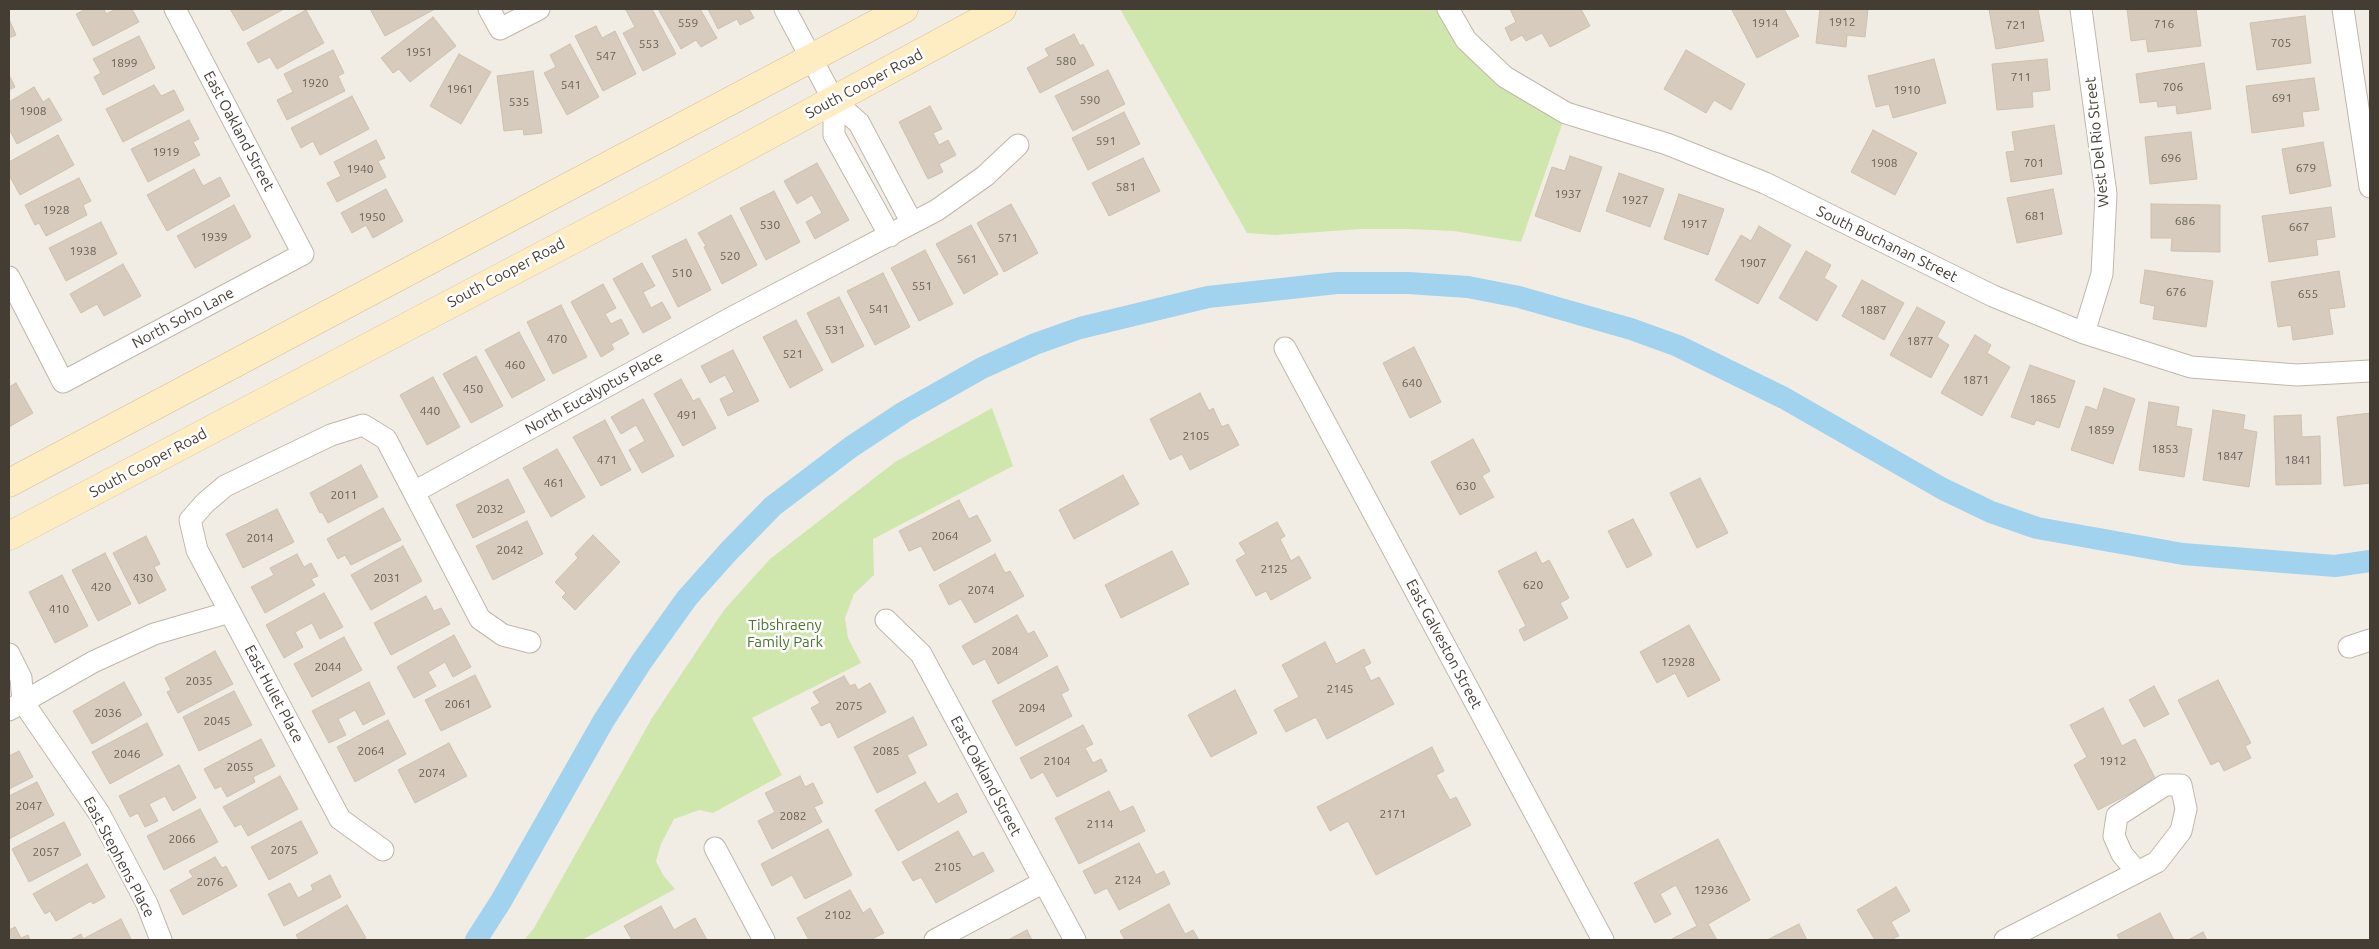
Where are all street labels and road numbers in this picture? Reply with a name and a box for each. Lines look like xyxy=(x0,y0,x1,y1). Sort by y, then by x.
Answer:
street label: South Cooper Road xyxy=(802,45,926,123)
street label: East Oakland Street xyxy=(200,68,278,194)
street label: West Del Rio Street xyxy=(2081,76,2113,208)
street label: South Buchanan Street xyxy=(1814,202,1960,286)
street label: South Cooper Road xyxy=(444,234,568,312)
street label: North Soho Lane xyxy=(129,284,237,352)
street label: North Eucalyptus Place xyxy=(522,348,666,438)
street label: South Cooper Road xyxy=(86,424,210,502)
street label: East Galveston Street xyxy=(1402,576,1486,712)
street label: East Hulet Place xyxy=(241,642,307,746)
street label: East Oakland Street xyxy=(947,713,1025,839)
street label: East Stephens Place xyxy=(80,794,158,920)

